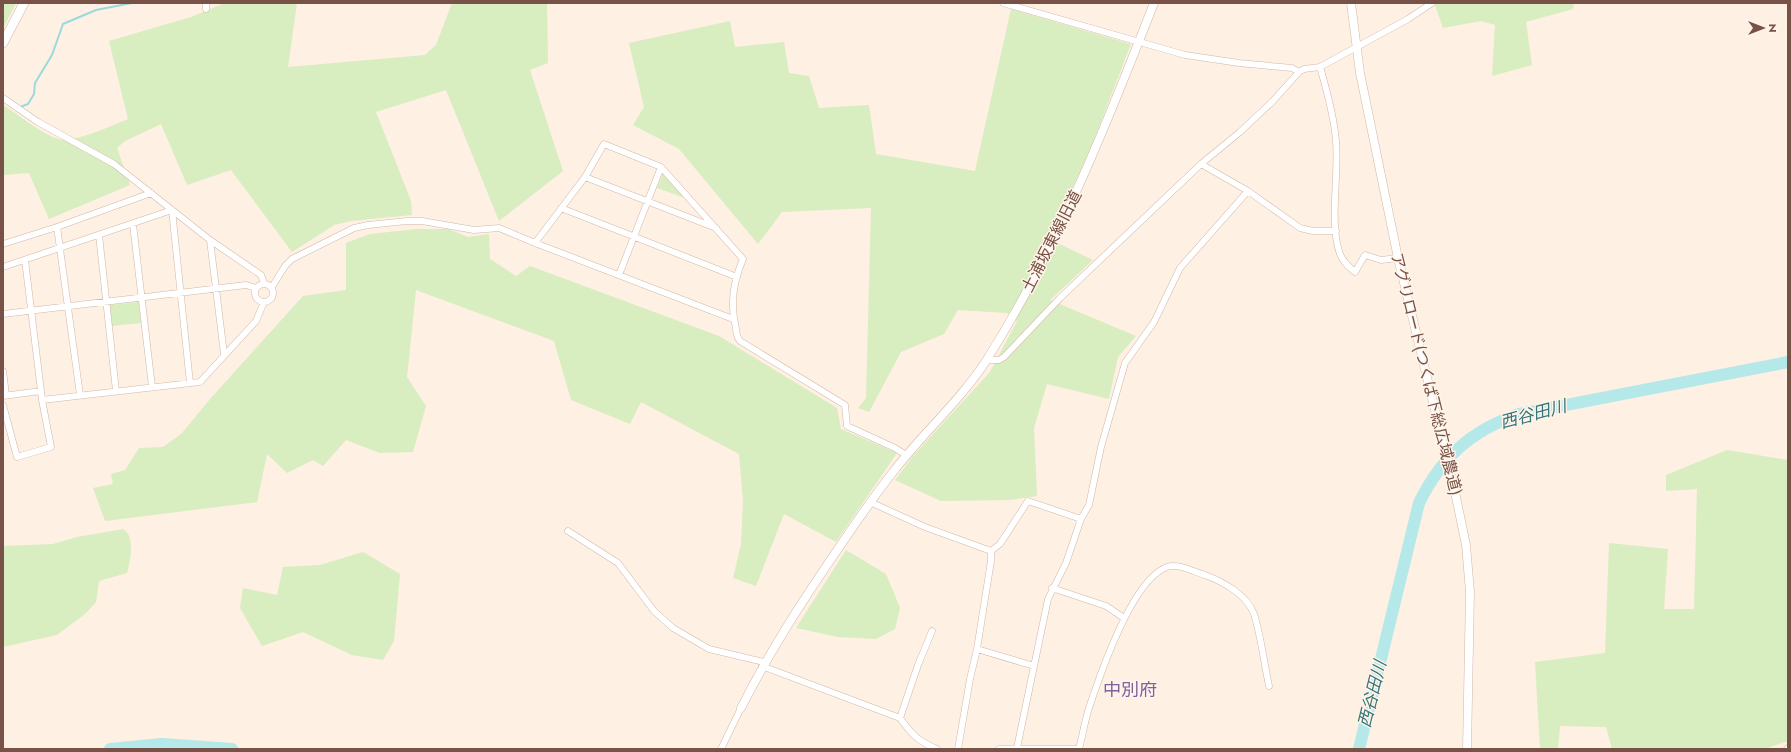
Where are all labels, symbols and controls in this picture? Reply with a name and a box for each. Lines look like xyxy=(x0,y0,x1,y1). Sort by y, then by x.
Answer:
north arrow xyxy=(1743,8,1783,48)
text: N xyxy=(1765,24,1781,32)
street label: 土浦坂東線旧道 xyxy=(1016,186,1087,296)
street label: アグリロード(つくば下総広域農道) xyxy=(1385,250,1468,498)
water label: 西谷田川 xyxy=(1497,393,1571,434)
water label: 西谷田川 xyxy=(1352,656,1392,730)
district label: 中別府 xyxy=(1103,677,1157,703)

